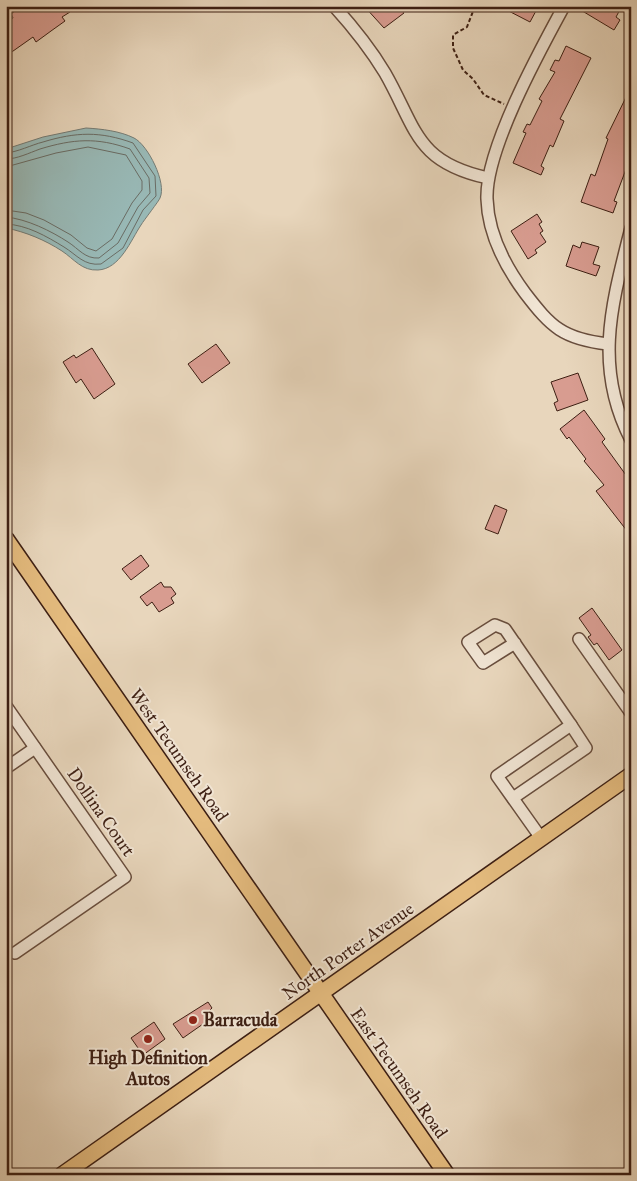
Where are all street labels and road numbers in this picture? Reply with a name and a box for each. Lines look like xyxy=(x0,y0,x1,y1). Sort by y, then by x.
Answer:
street label: West Tecumseh Road xyxy=(125,684,233,826)
street label: Dollina Court xyxy=(62,763,140,861)
street label: North Porter Avenue xyxy=(278,897,418,1005)
street label: East Tecumseh Road xyxy=(346,1004,452,1142)

